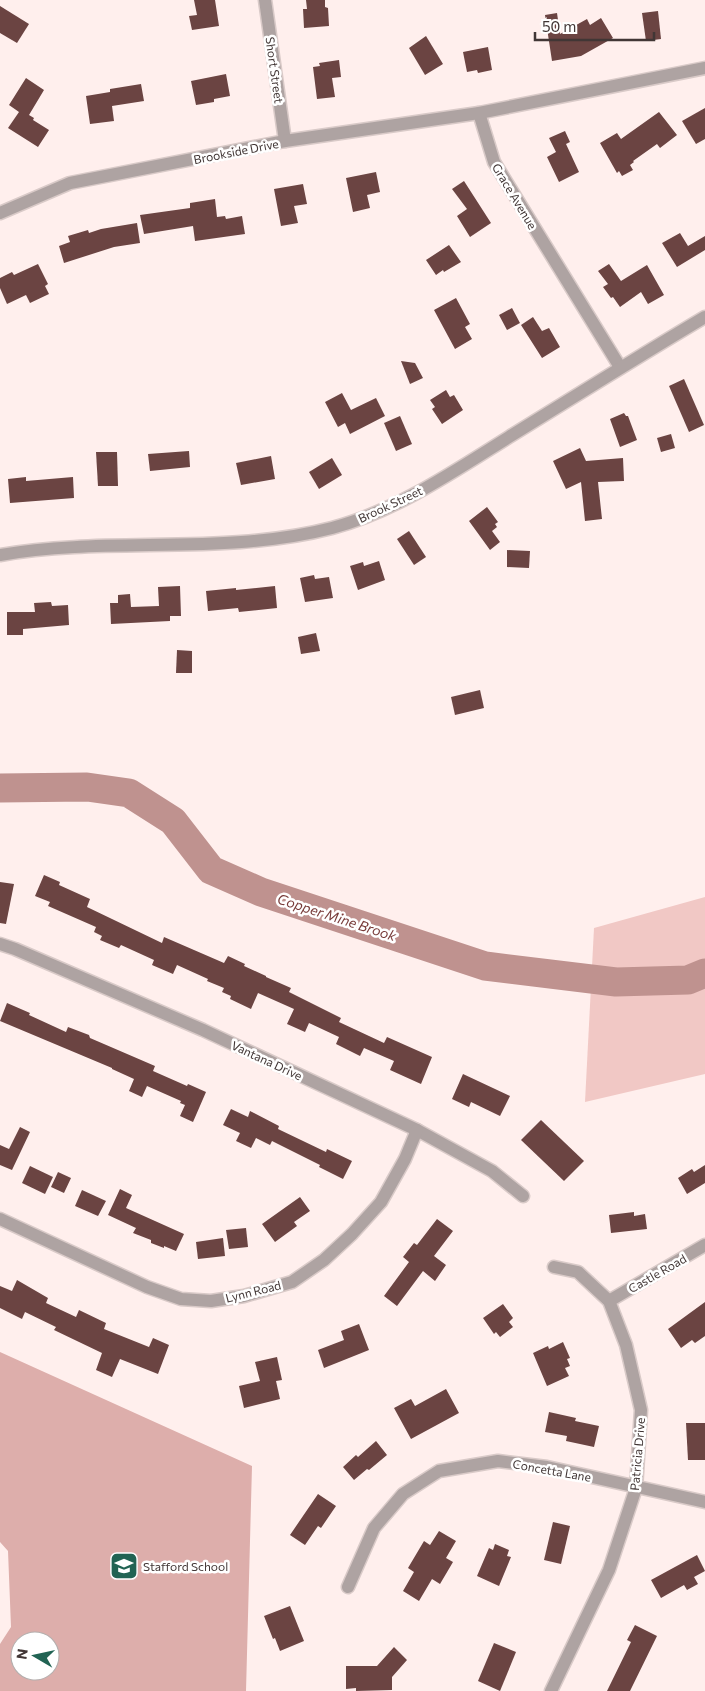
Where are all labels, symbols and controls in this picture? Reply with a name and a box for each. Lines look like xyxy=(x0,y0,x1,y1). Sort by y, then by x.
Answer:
scale bar xyxy=(535,10,654,42)
text: 50 m xyxy=(542,17,576,35)
street label: Short Street xyxy=(263,36,287,104)
street label: Brookside Drive xyxy=(192,136,280,166)
street label: Grace Avenue xyxy=(490,161,540,231)
street label: Brook Street xyxy=(356,483,424,525)
water label: Copper Mine Brook xyxy=(275,890,399,944)
street label: Vantana Drive xyxy=(229,1038,305,1082)
street label: Castle Road xyxy=(626,1251,689,1295)
street label: Lynn Road xyxy=(224,1277,282,1305)
street label: Patricia Drive xyxy=(627,1417,647,1491)
street label: Concetta Lane xyxy=(512,1456,592,1484)
school or university icon: Stafford School xyxy=(109,1551,139,1581)
place label: Stafford School xyxy=(143,1559,228,1573)
north arrow xyxy=(10,1631,60,1681)
text: N xyxy=(12,1647,31,1660)

